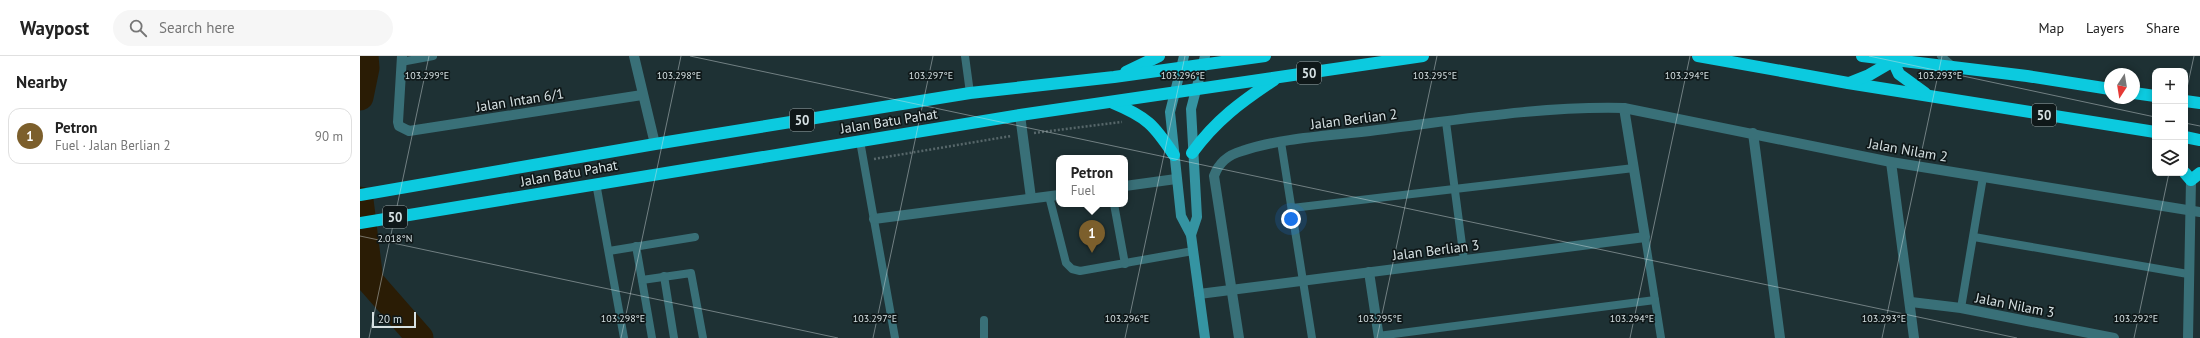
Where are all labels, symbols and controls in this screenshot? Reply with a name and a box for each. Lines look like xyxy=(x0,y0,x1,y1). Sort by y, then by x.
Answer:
search box xyxy=(113,10,393,46)
text: Waypost xyxy=(20,16,89,40)
icon: search xyxy=(127,17,149,39)
text: Search here xyxy=(159,18,235,37)
text: Map xyxy=(2038,19,2064,37)
text: Layers xyxy=(2086,19,2124,37)
text: Share xyxy=(2146,19,2180,37)
road number: 50 xyxy=(1297,62,1321,84)
north arrow xyxy=(2104,68,2140,104)
map controls xyxy=(2152,68,2188,176)
button: + xyxy=(2152,68,2188,104)
text: 103.299°E xyxy=(405,69,449,82)
text: 103.298°E xyxy=(657,69,701,82)
text: 103.297°E xyxy=(909,69,953,82)
text: 103.296°E xyxy=(1161,69,1205,82)
text: 103.295°E xyxy=(1413,69,1457,82)
text: 103.294°E xyxy=(1665,69,1709,82)
text: 103.293°E xyxy=(1918,69,1962,82)
text: Nearby xyxy=(16,71,67,93)
street label: Jalan Intan 6/1 xyxy=(474,84,565,116)
street label: Jalan Batu Pahat xyxy=(838,104,939,138)
road number: 50 xyxy=(2032,104,2056,126)
button: − xyxy=(2152,104,2188,140)
street label: Jalan Berlian 2 xyxy=(1309,105,1398,133)
road number: 50 xyxy=(790,109,814,131)
text: Petron xyxy=(55,118,97,137)
text: 1 xyxy=(26,128,34,145)
text: 90 m xyxy=(315,128,343,145)
street label: Jalan Nilam 2 xyxy=(1866,134,1949,166)
text: Fuel · Jalan Berlian 2 xyxy=(55,137,171,154)
button: layers xyxy=(2152,140,2188,176)
popup xyxy=(1056,155,1128,207)
street label: Jalan Batu Pahat xyxy=(518,156,619,191)
text: Petron xyxy=(1071,163,1113,182)
text: Fuel xyxy=(1071,182,1095,199)
road number: 50 xyxy=(383,206,407,228)
your location xyxy=(1281,209,1301,229)
pin: 1 xyxy=(1079,220,1105,253)
text: 2.018°N xyxy=(378,232,412,245)
street label: Jalan Berlian 3 xyxy=(1391,236,1480,264)
street label: Jalan Nilam 3 xyxy=(1973,288,2056,322)
scale bar xyxy=(372,310,416,329)
text: 20 m xyxy=(378,312,402,326)
text: 103.298°E xyxy=(601,312,645,325)
text: 103.297°E xyxy=(853,312,897,325)
text: 103.296°E xyxy=(1105,312,1149,325)
text: 103.295°E xyxy=(1358,312,1402,325)
text: 103.294°E xyxy=(1610,312,1654,325)
text: 103.293°E xyxy=(1862,312,1906,325)
text: 103.292°E xyxy=(2114,312,2158,325)

